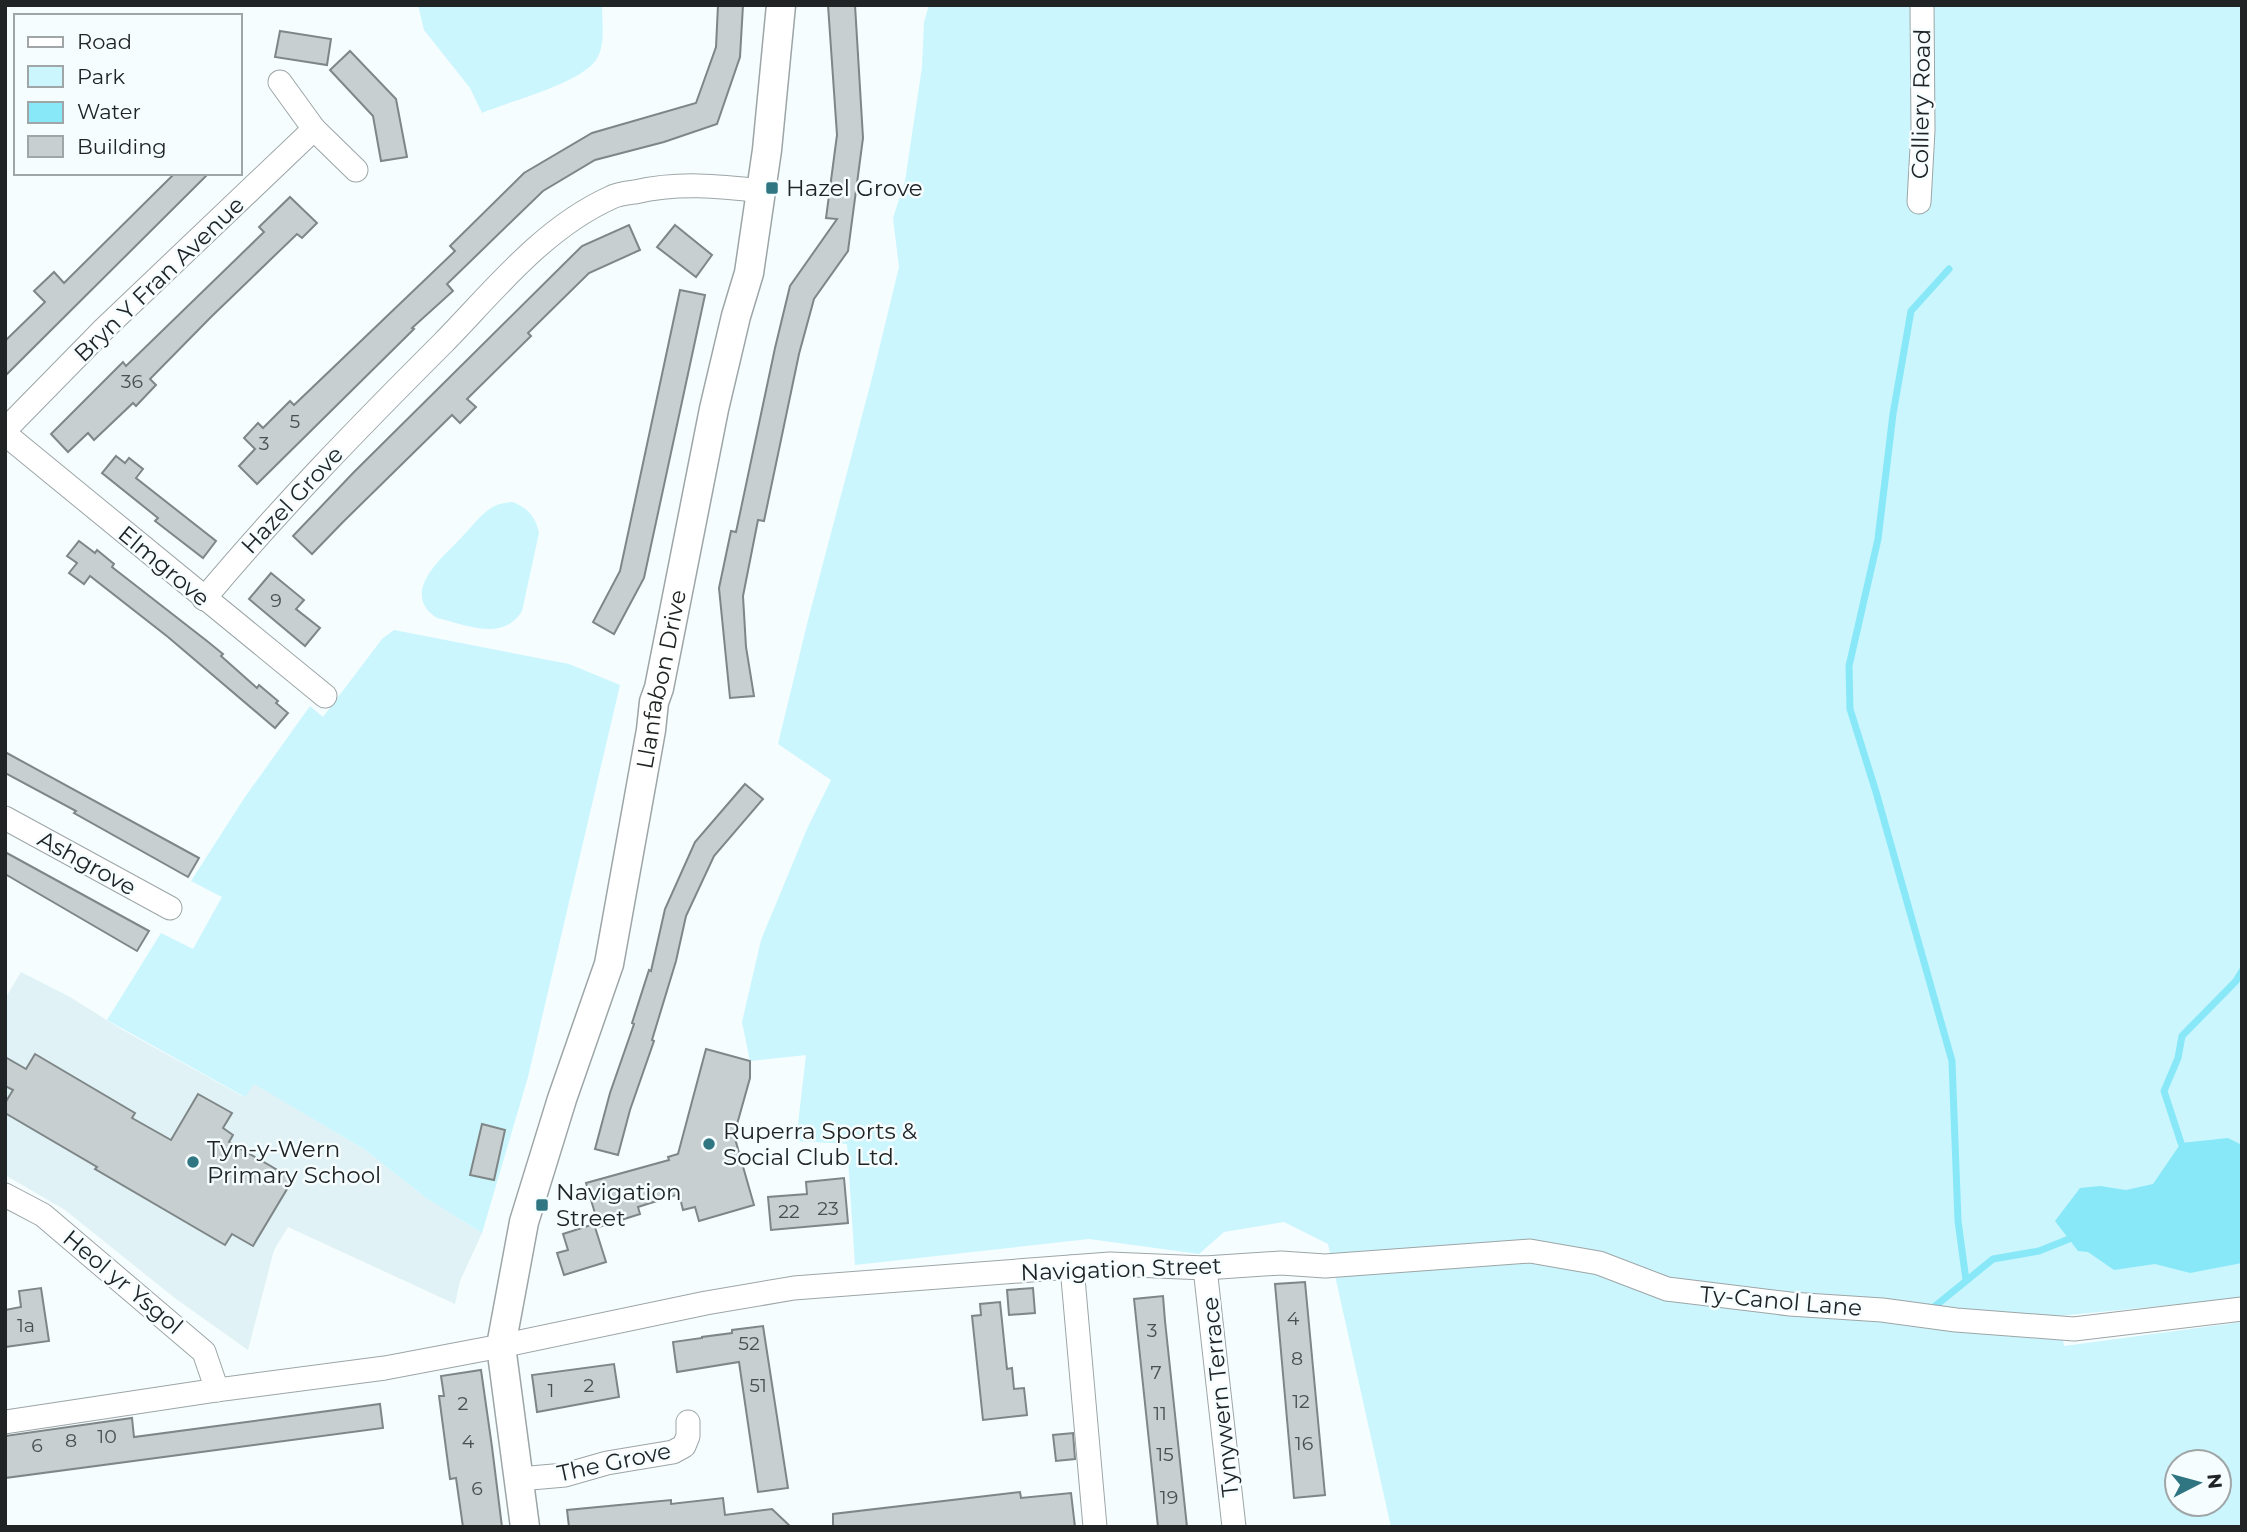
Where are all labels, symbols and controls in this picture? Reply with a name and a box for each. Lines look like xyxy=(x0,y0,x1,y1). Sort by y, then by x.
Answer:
legend xyxy=(14,14,242,175)
text: Road xyxy=(77,29,132,54)
street label: Colliery Road xyxy=(1906,29,1936,179)
text: Park xyxy=(77,64,125,89)
text: Water xyxy=(77,99,141,124)
text: Building xyxy=(77,134,167,159)
place label: Hazel Grove xyxy=(786,174,923,202)
marker: Hazel Grove xyxy=(764,180,780,196)
street label: Bryn Y Fran Avenue xyxy=(68,191,250,367)
house number: 36 xyxy=(121,370,143,393)
house number: 5 xyxy=(290,410,301,433)
house number: 3 xyxy=(259,432,269,455)
street label: Hazel Grove xyxy=(235,440,349,560)
street label: Elmgrove xyxy=(113,520,215,612)
street label: Llanfabon Drive xyxy=(630,587,692,771)
house number: 9 xyxy=(270,589,282,612)
street label: Ashgrove xyxy=(33,825,141,901)
place label: Ruperra Sports & Social Club Ltd. xyxy=(723,1117,918,1171)
place label: Tyn-y-Wern Primary School xyxy=(207,1135,381,1189)
marker: Ruperra Sports & Social Club Ltd. xyxy=(701,1136,717,1152)
marker: Tyn-y-Wern Primary School xyxy=(185,1154,201,1170)
place label: Navigation Street xyxy=(556,1178,682,1232)
marker: Navigation Street xyxy=(534,1197,550,1213)
house number: 23 xyxy=(817,1197,839,1220)
house number: 22 xyxy=(778,1200,800,1223)
street label: Heol yr Ysgol xyxy=(57,1224,189,1340)
street label: Navigation Street xyxy=(1020,1251,1222,1287)
street label: Ty-Canol Lane xyxy=(1699,1280,1863,1322)
street label: Tynywern Terrace xyxy=(1196,1296,1244,1498)
house number: 4 xyxy=(1287,1307,1300,1330)
house number: 1a xyxy=(17,1314,35,1337)
house number: 3 xyxy=(1147,1319,1157,1342)
house number: 52 xyxy=(738,1332,760,1355)
house number: 8 xyxy=(1291,1347,1303,1370)
house number: 7 xyxy=(1150,1361,1162,1384)
house number: 2 xyxy=(584,1374,595,1397)
house number: 51 xyxy=(749,1374,767,1397)
house number: 1 xyxy=(548,1379,554,1402)
house number: 12 xyxy=(1292,1390,1310,1413)
house number: 2 xyxy=(458,1392,469,1415)
house number: 11 xyxy=(1153,1402,1167,1425)
house number: 10 xyxy=(97,1425,117,1448)
house number: 8 xyxy=(65,1429,77,1452)
house number: 4 xyxy=(462,1430,475,1453)
house number: 16 xyxy=(1295,1432,1313,1455)
house number: 6 xyxy=(31,1434,43,1457)
street label: The Grove xyxy=(555,1436,673,1488)
house number: 15 xyxy=(1156,1443,1174,1466)
north arrow xyxy=(2163,1448,2233,1518)
text: N xyxy=(2202,1472,2227,1490)
house number: 6 xyxy=(471,1477,483,1500)
house number: 19 xyxy=(1160,1486,1178,1509)

